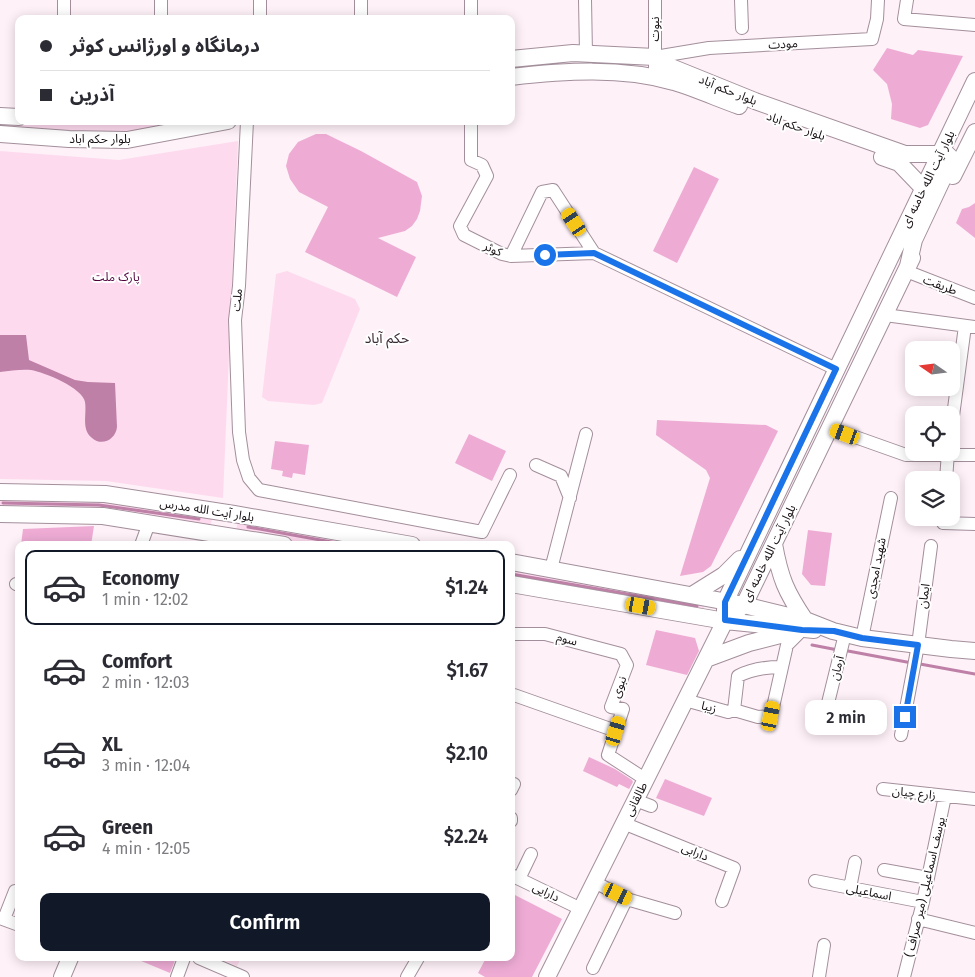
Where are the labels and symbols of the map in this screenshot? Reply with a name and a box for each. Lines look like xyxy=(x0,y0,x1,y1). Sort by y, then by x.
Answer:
street label: نبوت xyxy=(648,17,662,41)
street label: مودت xyxy=(768,36,798,52)
street label: بلوار حکم آباد xyxy=(696,72,759,110)
street label: بلوار حکم اباد xyxy=(764,109,827,145)
street label: بلوار آیت الله خامنه ای xyxy=(898,128,958,230)
street label: بلوار حکم اباد xyxy=(69,132,131,148)
car xyxy=(559,205,588,239)
street label: کوثر xyxy=(481,238,505,260)
route start xyxy=(534,244,556,266)
park label: پارک ملت xyxy=(92,270,140,285)
street label: طریقت xyxy=(921,272,959,298)
street label: ملت xyxy=(229,288,245,312)
district label: حکم آباد xyxy=(365,330,409,349)
north arrow xyxy=(905,341,960,396)
car xyxy=(828,422,861,446)
street label: بلوار آیت الله مدرس xyxy=(159,496,255,524)
street label: بلوار آیت الله خامنه ای xyxy=(739,502,799,604)
street label: شهید امجدی xyxy=(863,536,889,600)
street label: ایمان xyxy=(915,582,933,609)
car xyxy=(624,596,657,616)
street label: سوم xyxy=(555,630,579,650)
street label: آرمان xyxy=(827,654,847,682)
street label: نبوی xyxy=(608,674,630,700)
street label: زیبا xyxy=(700,698,718,716)
car xyxy=(760,700,781,732)
callout: 2 min xyxy=(805,700,888,734)
route end xyxy=(894,706,916,728)
car xyxy=(604,714,627,748)
street label: طالقانی xyxy=(622,780,650,818)
street label: زارع چیان xyxy=(891,784,937,804)
street label: یوسف اسماعیلی (میر صراف ) xyxy=(902,815,948,958)
street label: دارابی xyxy=(680,840,711,864)
street label: دارایی xyxy=(530,880,562,905)
car xyxy=(601,881,634,907)
street label: اسماعیلی xyxy=(845,881,893,903)

